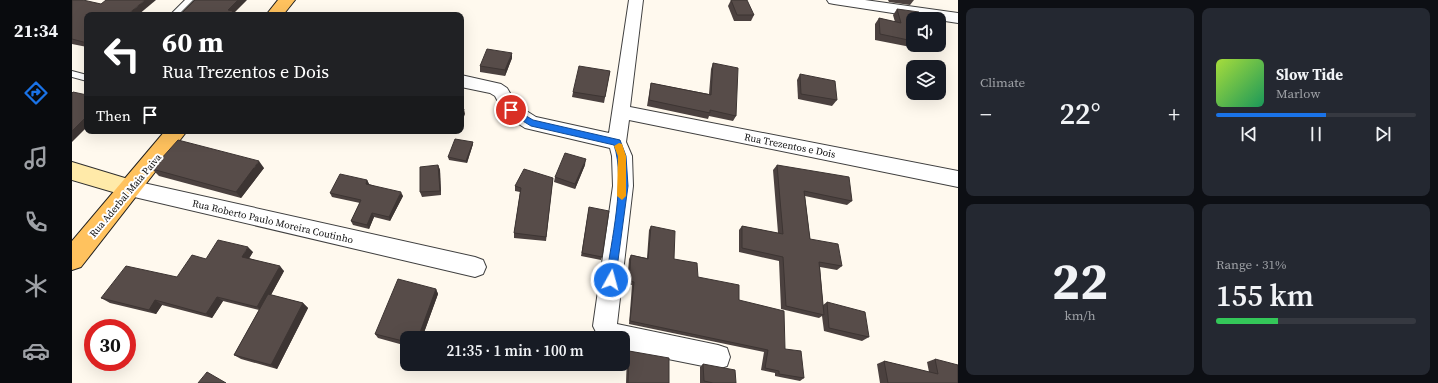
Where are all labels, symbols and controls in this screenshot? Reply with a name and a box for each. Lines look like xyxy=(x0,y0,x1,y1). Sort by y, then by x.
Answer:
map controls xyxy=(906,12,946,100)
button: sound xyxy=(906,12,946,52)
text: 21:34 xyxy=(14,18,58,43)
text: 60 m xyxy=(162,23,224,61)
icon: left xyxy=(96,28,148,80)
text: Rua Trezentos e Dois xyxy=(162,59,329,84)
button: layers xyxy=(906,60,946,100)
text: Slow Tide xyxy=(1276,64,1343,85)
text: Climate xyxy=(980,74,1025,91)
icon: directions xyxy=(22,79,50,107)
text: Marlow xyxy=(1276,85,1320,102)
pin xyxy=(494,93,528,127)
text: 22° xyxy=(1059,93,1101,134)
icon: arrive xyxy=(500,99,522,121)
text: − xyxy=(980,99,992,129)
text: + xyxy=(1168,99,1180,129)
icon: arrive xyxy=(139,104,161,126)
text: Then xyxy=(96,105,131,126)
icon: previous xyxy=(1238,123,1260,145)
icon: pause xyxy=(1305,123,1327,145)
icon: next xyxy=(1372,123,1394,145)
street label: Rua Trezentos e Dois xyxy=(743,130,837,161)
icon: music xyxy=(22,144,50,172)
street label: Rua Aderbal Maia Paiva xyxy=(87,150,165,240)
street label: Rua Roberto Paulo Moreira Coutinho xyxy=(191,197,355,246)
icon: phone xyxy=(22,208,50,236)
text: 22 xyxy=(1052,245,1108,316)
text: Range · 31% xyxy=(1216,256,1287,273)
position arrow xyxy=(590,259,632,301)
icon: climate xyxy=(22,272,50,300)
text: 155 km xyxy=(1216,275,1314,316)
text: km/h xyxy=(1065,307,1095,324)
speed limit sign: 30 xyxy=(84,319,136,371)
icon: car xyxy=(22,337,50,365)
text: 21:35 · 1 min · 100 m xyxy=(447,340,583,361)

